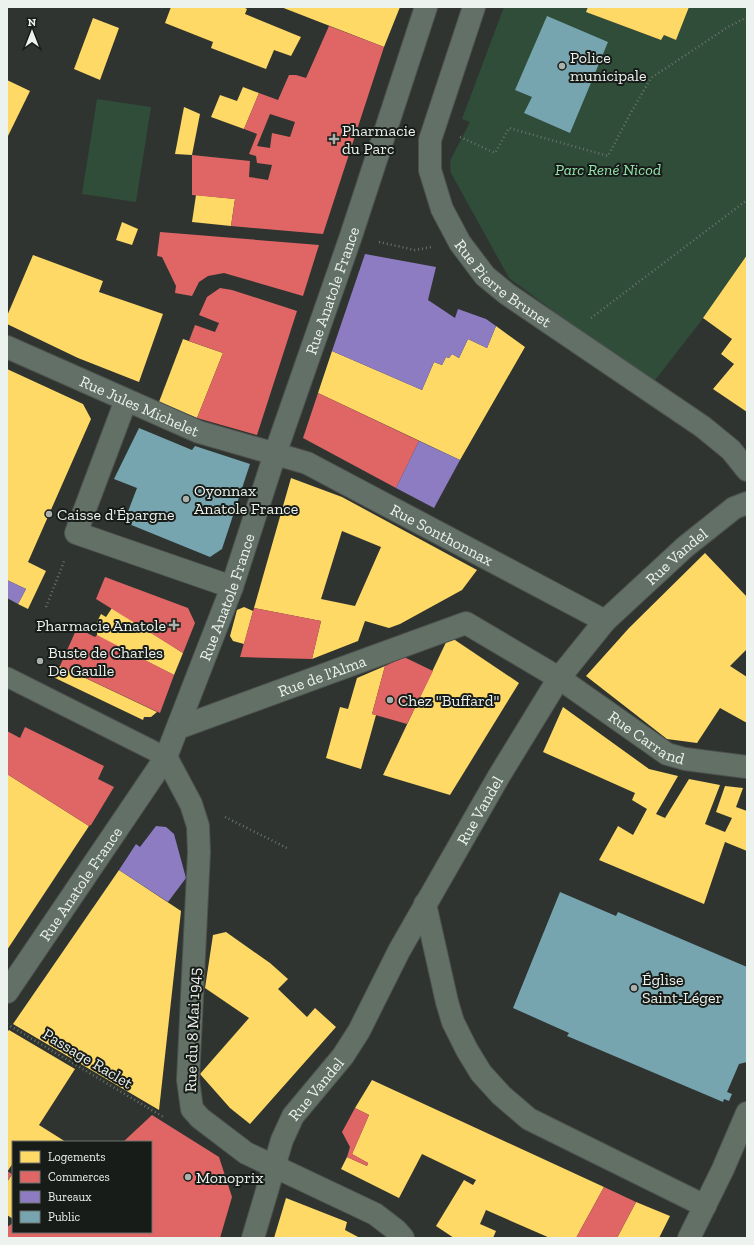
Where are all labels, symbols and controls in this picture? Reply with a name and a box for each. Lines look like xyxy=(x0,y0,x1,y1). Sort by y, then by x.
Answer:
north arrow xyxy=(12,12,52,52)
text: N xyxy=(28,16,37,29)
place label: Police municipale xyxy=(570,48,647,85)
marker: Police municipale xyxy=(557,61,567,71)
place label: Pharmacie du Parc xyxy=(342,121,416,158)
marker: Pharmacie du Parc xyxy=(329,134,339,144)
park label: Parc René Nicod xyxy=(555,160,661,179)
street label: Rue Anatole France xyxy=(301,224,363,357)
street label: Rue Pierre Brunet xyxy=(451,236,555,331)
street label: Rue Jules Michelet xyxy=(77,371,202,441)
place label: Oyonnax Anatole France xyxy=(194,481,298,518)
marker: Oyonnax Anatole France xyxy=(181,494,191,504)
street label: Rue Sonthonnax xyxy=(387,500,496,570)
place label: Caisse d'Épargne xyxy=(57,505,175,524)
marker: Caisse d'Épargne xyxy=(44,509,54,519)
street label: Rue Vandel xyxy=(642,524,711,589)
street label: Rue Anatole France xyxy=(195,531,259,663)
place label: Pharmacie Anatole xyxy=(36,616,166,635)
marker: Pharmacie Anatole xyxy=(169,620,179,630)
place label: Buste de Charles De Gaulle xyxy=(48,643,163,680)
street label: Rue de l'Alma xyxy=(275,651,369,701)
marker: Buste de Charles De Gaulle xyxy=(35,656,45,666)
place label: Chez "Buffard" xyxy=(398,691,499,710)
marker: Chez "Buffard" xyxy=(385,695,395,705)
street label: Rue Carrand xyxy=(605,707,687,769)
street label: Rue Vandel xyxy=(453,773,507,848)
street label: Rue Anatole France xyxy=(35,823,126,945)
street label: Rue du 8 Mai 1945 xyxy=(181,967,204,1093)
place label: Église Saint-Léger xyxy=(642,970,723,1007)
marker: Église Saint-Léger xyxy=(629,983,639,993)
street label: Passage Raclet xyxy=(39,1024,136,1093)
street label: Rue Vandel xyxy=(284,1054,348,1125)
legend xyxy=(12,1141,152,1233)
text: Logements xyxy=(48,1150,106,1164)
place label: Monoprix xyxy=(196,1168,264,1187)
text: Commerces xyxy=(48,1170,110,1184)
marker: Monoprix xyxy=(183,1172,193,1182)
text: Bureaux xyxy=(48,1190,91,1204)
text: Public xyxy=(48,1210,81,1224)

